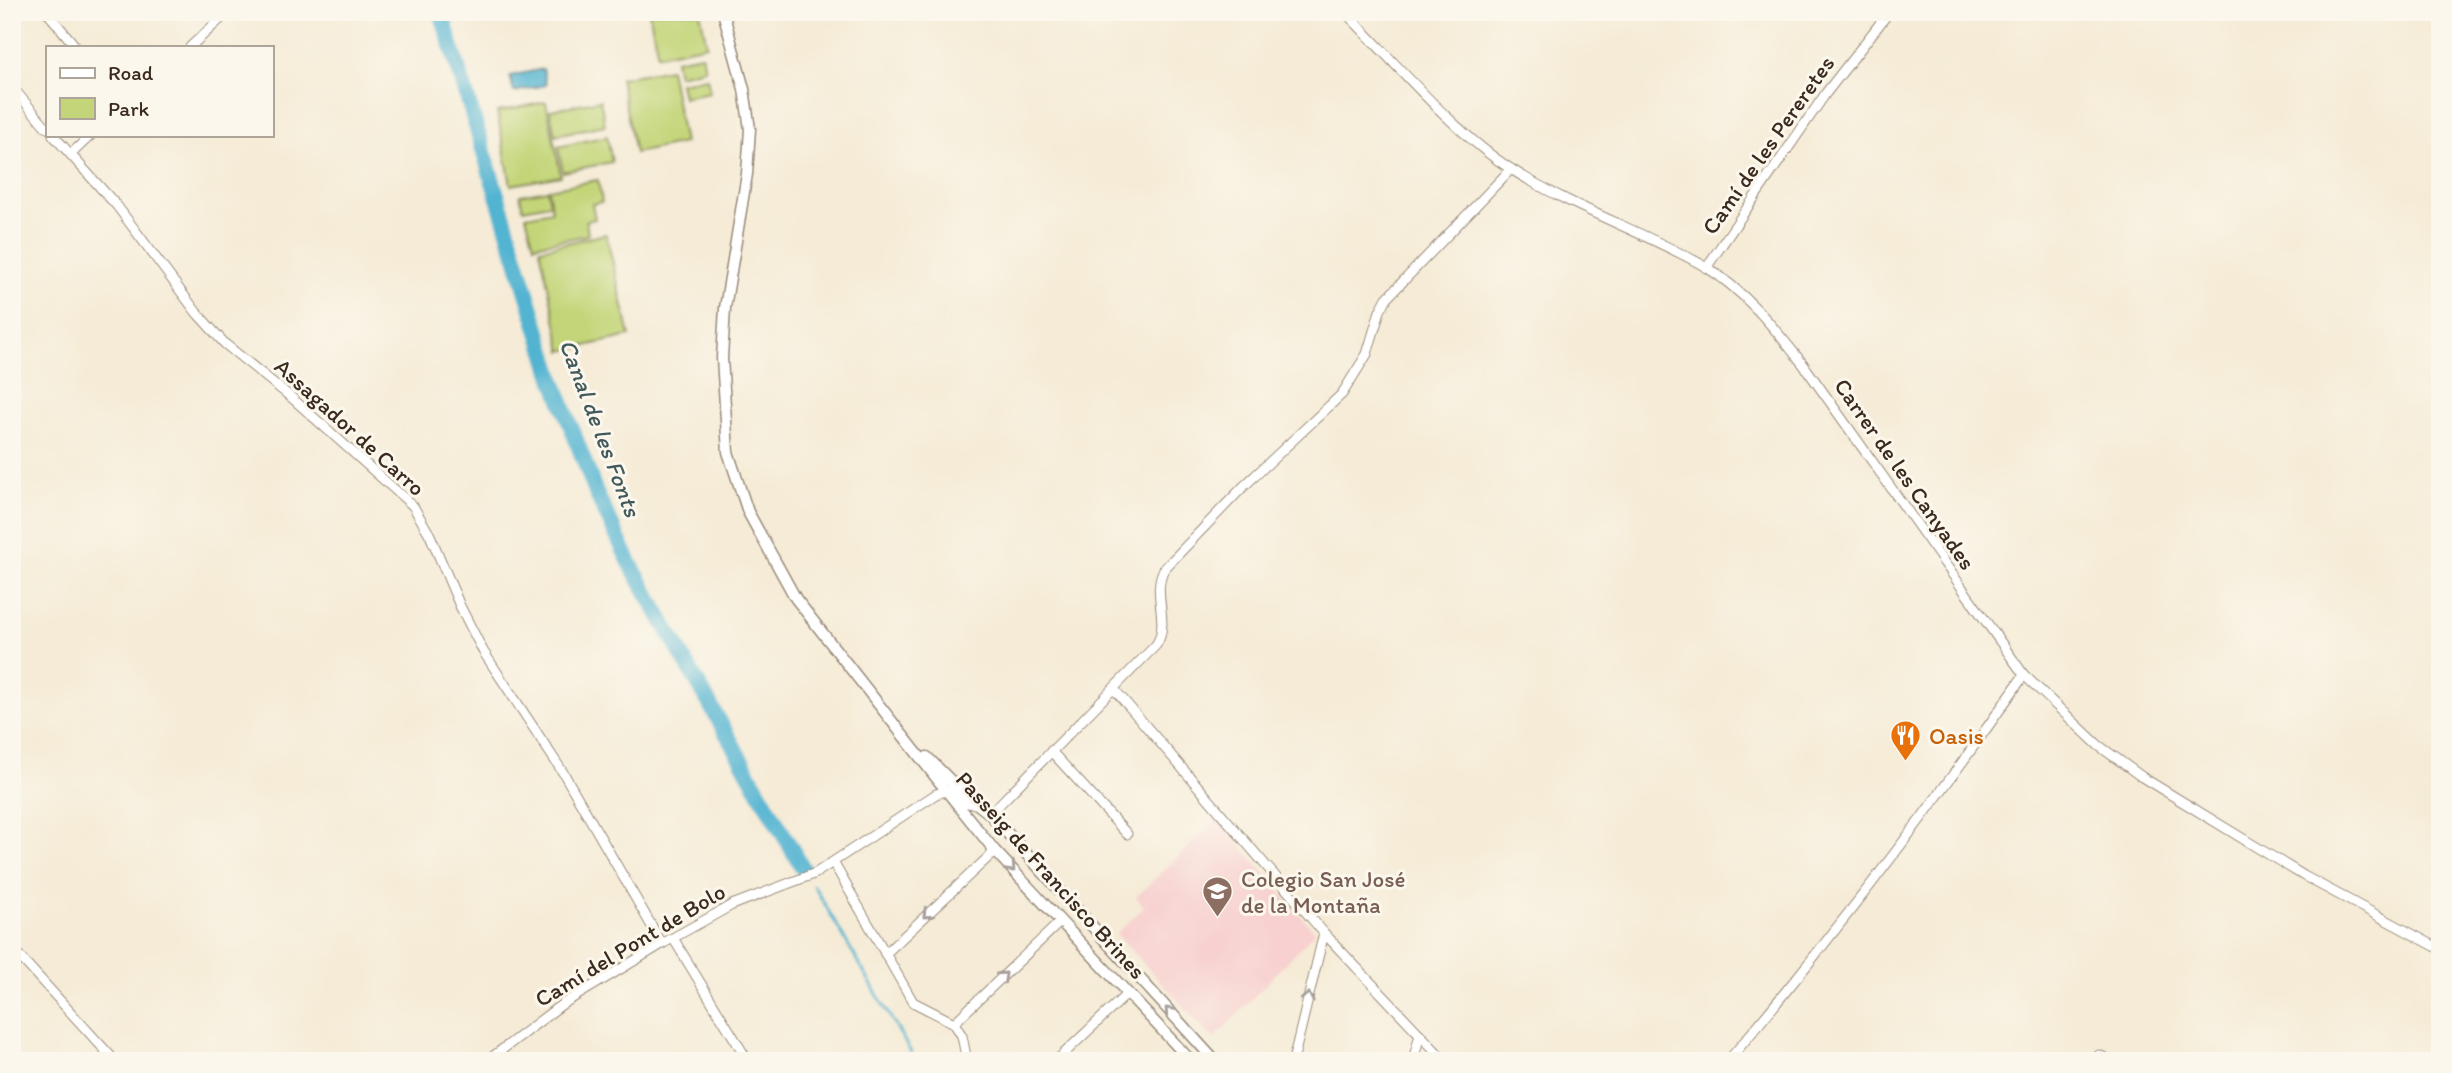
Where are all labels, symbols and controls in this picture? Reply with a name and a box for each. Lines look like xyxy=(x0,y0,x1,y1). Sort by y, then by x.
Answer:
legend xyxy=(46,46,273,136)
street label: Camí de les Pereretes xyxy=(1696,50,1840,240)
text: Road xyxy=(108,60,154,85)
text: Park xyxy=(108,96,150,121)
water label: Canal de les Fonts xyxy=(553,335,648,522)
street label: Assagador de Carro xyxy=(269,352,431,502)
street label: Carrer de les Canyades xyxy=(1828,373,1982,575)
restaurant icon: Oasis xyxy=(1889,719,1923,763)
place label: Oasis xyxy=(1929,722,1984,750)
street label: Passeig de Francisco Brines xyxy=(950,765,1152,985)
one-way arrow xyxy=(1003,860,1015,873)
place label: Colegio San José de la Montaña xyxy=(1241,865,1405,919)
school or university icon: Colegio San José de la Montaña xyxy=(1201,875,1235,919)
street label: Camí del Pont de Bolo xyxy=(530,877,730,1013)
one-way arrow xyxy=(922,906,935,918)
one-way arrow xyxy=(995,971,1008,984)
one-way arrow xyxy=(1300,991,1315,1003)
one-way arrow xyxy=(1165,1006,1177,1019)

